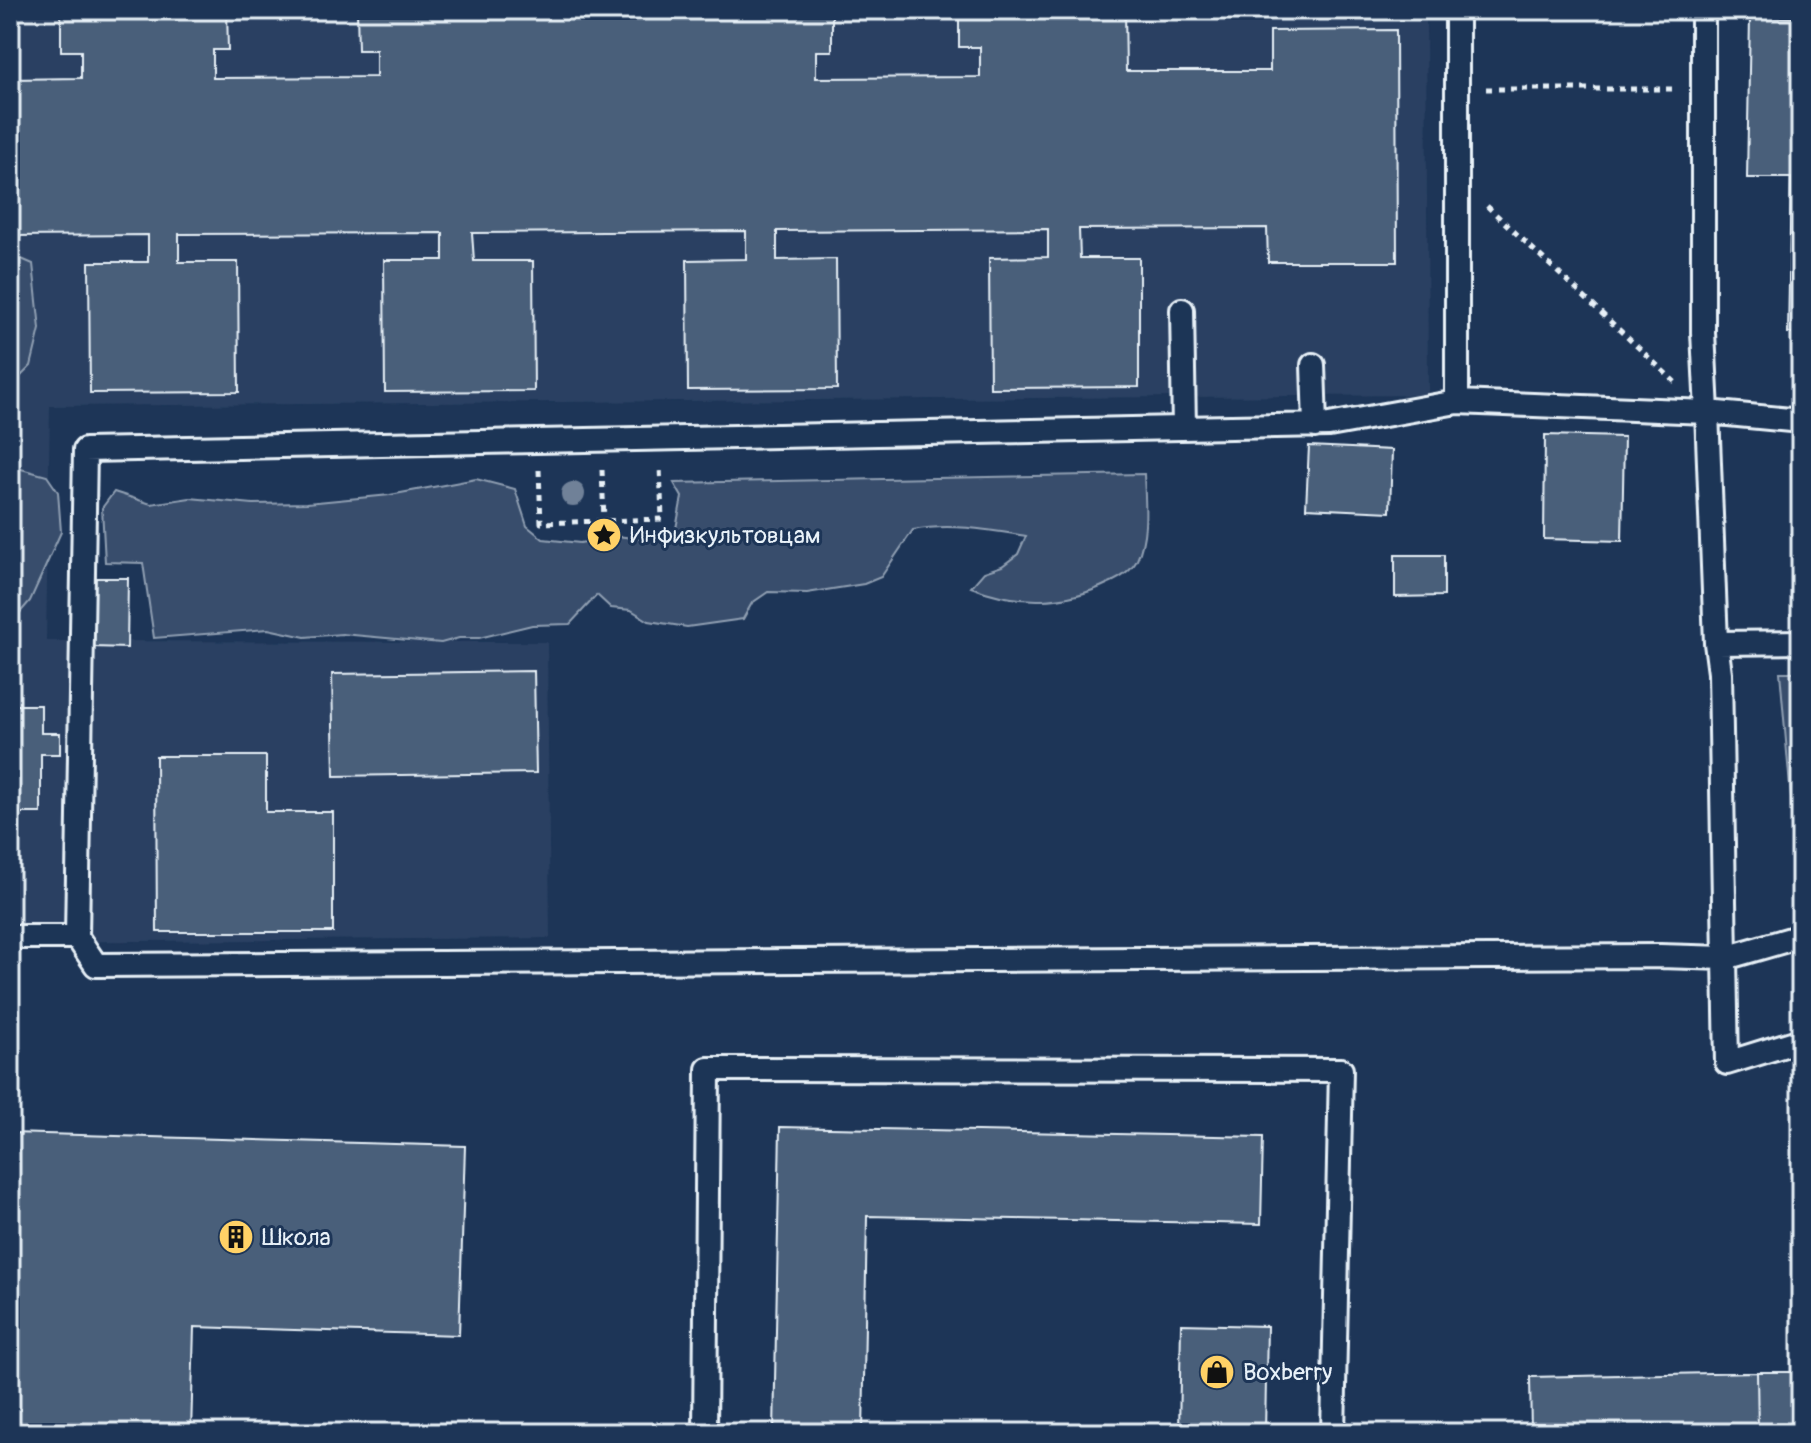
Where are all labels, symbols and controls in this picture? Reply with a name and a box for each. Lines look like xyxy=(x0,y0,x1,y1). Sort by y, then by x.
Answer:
place icon: Инфизкультовцам xyxy=(585,516,623,554)
place label: Инфизкультовцам xyxy=(630,521,821,550)
building icon: Школа xyxy=(217,1218,255,1256)
place label: Школа xyxy=(262,1223,331,1252)
shop icon: Boxberry xyxy=(1198,1353,1236,1391)
place label: Boxberry xyxy=(1243,1358,1332,1387)

